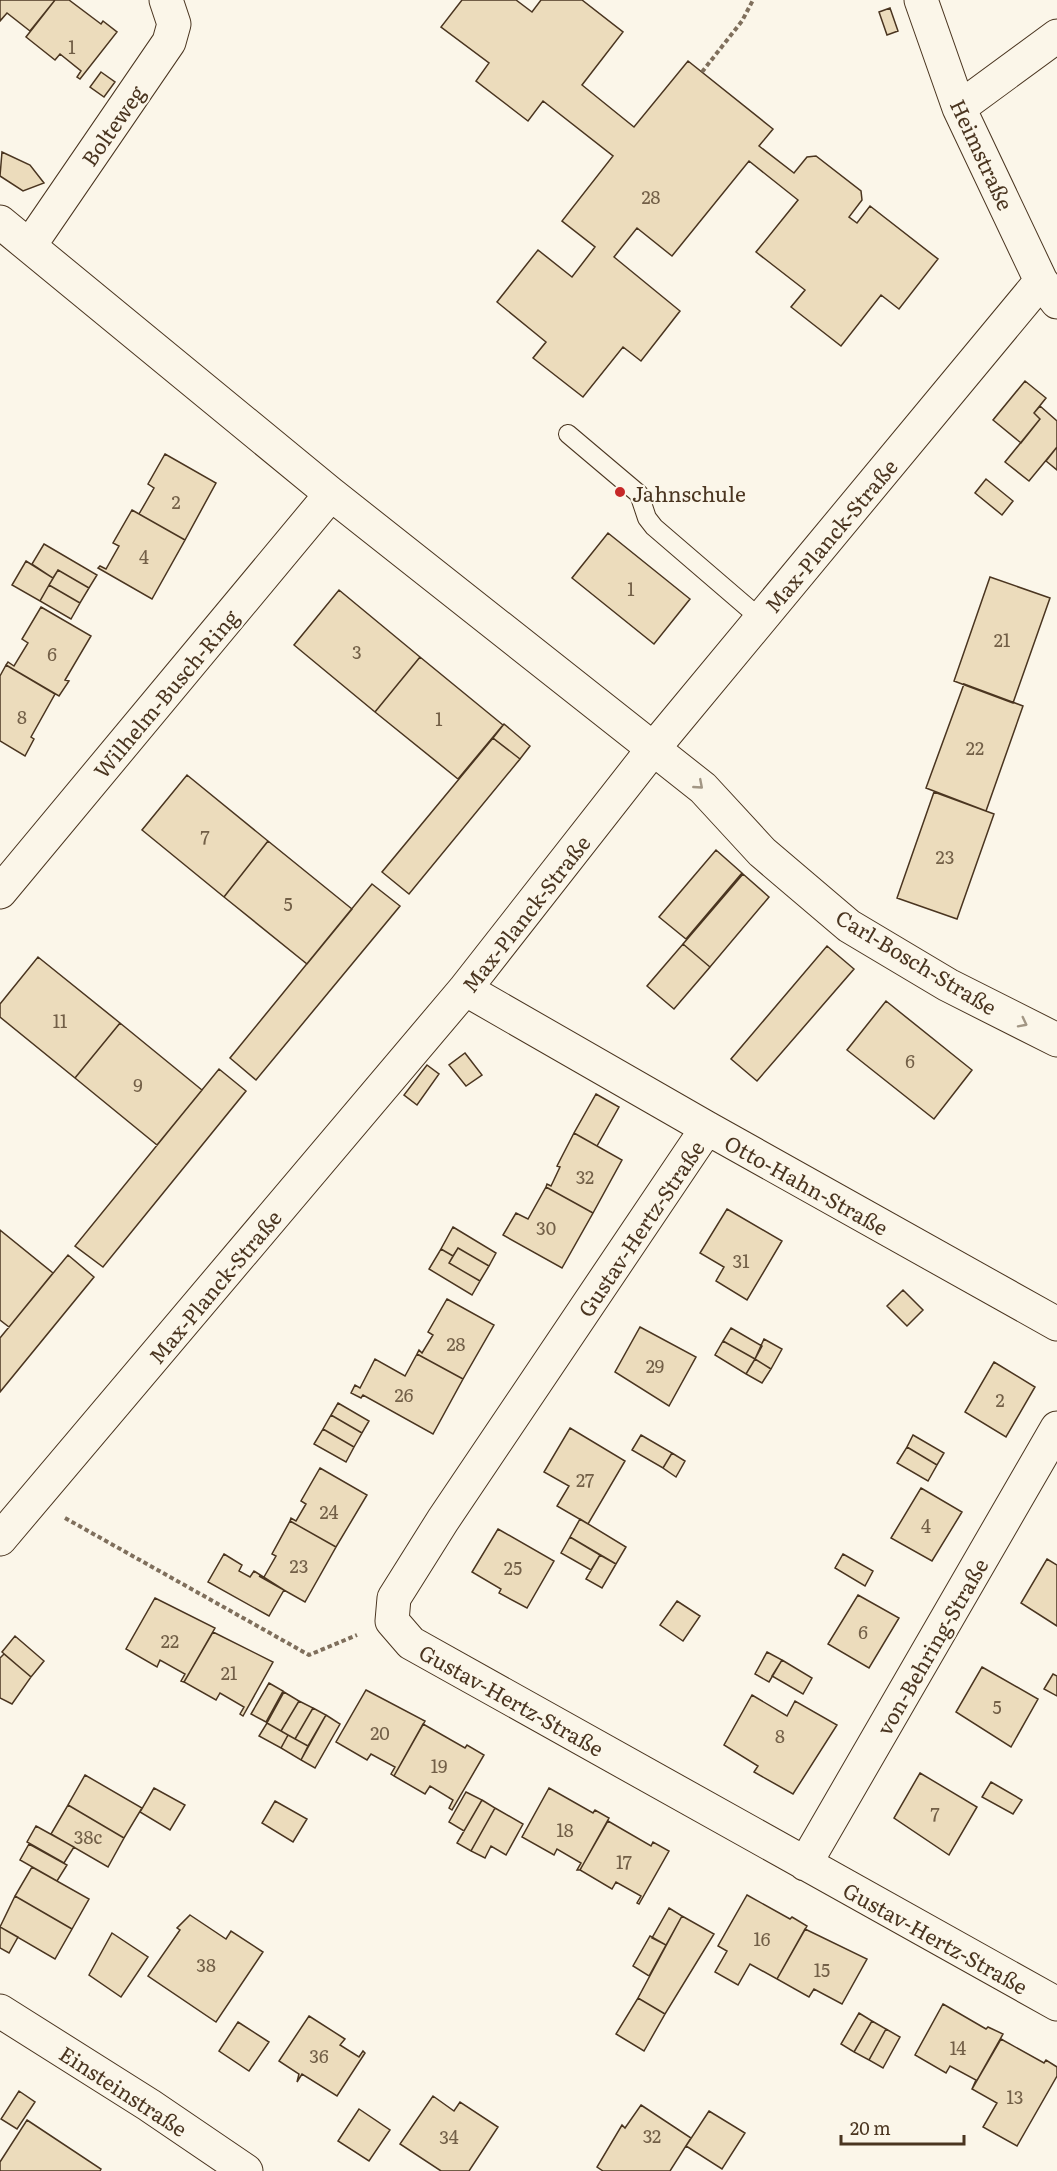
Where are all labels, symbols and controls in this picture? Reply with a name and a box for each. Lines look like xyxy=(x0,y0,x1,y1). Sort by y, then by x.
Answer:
house number: 1 xyxy=(68,33,76,60)
street label: Bolteweg xyxy=(73,78,151,172)
street label: Heimstraße xyxy=(944,93,1022,215)
house number: 28 xyxy=(641,183,661,210)
street label: Max-Planck-Straße xyxy=(756,451,904,619)
place label: Jahnschule xyxy=(632,477,746,508)
marker: Jahnschule xyxy=(613,485,627,499)
house number: 2 xyxy=(171,488,181,515)
house number: 4 xyxy=(139,543,149,570)
house number: 1 xyxy=(627,575,635,602)
street label: Wilhelm-Busch-Ring xyxy=(85,602,245,784)
house number: 21 xyxy=(994,626,1010,653)
house number: 3 xyxy=(352,638,362,665)
house number: 6 xyxy=(47,640,57,667)
house number: 8 xyxy=(17,703,27,730)
house number: 1 xyxy=(435,705,443,732)
house number: 22 xyxy=(966,734,984,761)
one-way arrow xyxy=(692,778,703,789)
house number: 7 xyxy=(200,823,210,850)
street label: Max-Planck-Straße xyxy=(454,828,596,998)
house number: 23 xyxy=(936,843,954,870)
house number: 5 xyxy=(283,890,293,917)
street label: Carl-Bosch-Straße xyxy=(831,901,1003,1021)
house number: 11 xyxy=(53,1007,67,1034)
one-way arrow xyxy=(1017,1015,1028,1027)
house number: 6 xyxy=(905,1047,915,1074)
house number: 9 xyxy=(133,1071,143,1098)
street label: Otto-Hahn-Straße xyxy=(720,1126,894,1242)
street label: Gustav-Hertz-Straße xyxy=(569,1134,711,1322)
house number: 32 xyxy=(576,1163,594,1190)
street label: Max-Planck-Straße xyxy=(140,1202,288,1370)
house number: 30 xyxy=(536,1214,556,1241)
house number: 31 xyxy=(732,1247,750,1274)
house number: 28 xyxy=(446,1330,466,1357)
house number: 29 xyxy=(646,1352,664,1379)
house number: 26 xyxy=(395,1381,414,1408)
house number: 2 xyxy=(995,1386,1005,1413)
house number: 27 xyxy=(576,1466,594,1493)
house number: 24 xyxy=(319,1498,339,1525)
house number: 4 xyxy=(921,1512,931,1539)
house number: 23 xyxy=(290,1552,308,1579)
street label: von-Behring-Straße xyxy=(868,1552,994,1740)
house number: 25 xyxy=(504,1554,522,1581)
house number: 6 xyxy=(858,1618,868,1645)
house number: 22 xyxy=(161,1627,179,1654)
street label: Gustav-Hertz-Straße xyxy=(414,1635,610,1763)
house number: 21 xyxy=(221,1659,237,1686)
house number: 5 xyxy=(992,1693,1002,1720)
house number: 20 xyxy=(370,1719,390,1746)
house number: 8 xyxy=(775,1722,785,1749)
house number: 19 xyxy=(431,1752,447,1779)
house number: 7 xyxy=(930,1800,940,1827)
house number: 18 xyxy=(556,1816,574,1843)
house number: 38c xyxy=(74,1823,102,1850)
house number: 17 xyxy=(616,1848,632,1875)
street label: Gustav-Hertz-Straße xyxy=(838,1873,1034,2001)
house number: 16 xyxy=(754,1925,771,1952)
house number: 38 xyxy=(196,1951,216,1978)
house number: 15 xyxy=(814,1956,830,1983)
house number: 14 xyxy=(950,2034,966,2061)
street label: Einsteinstraße xyxy=(54,2037,194,2143)
house number: 36 xyxy=(309,2042,329,2069)
house number: 13 xyxy=(1006,2083,1024,2110)
scale bar xyxy=(841,2108,964,2146)
text: 20 m xyxy=(850,2114,891,2141)
house number: 32 xyxy=(643,2122,661,2149)
house number: 34 xyxy=(439,2123,459,2150)

